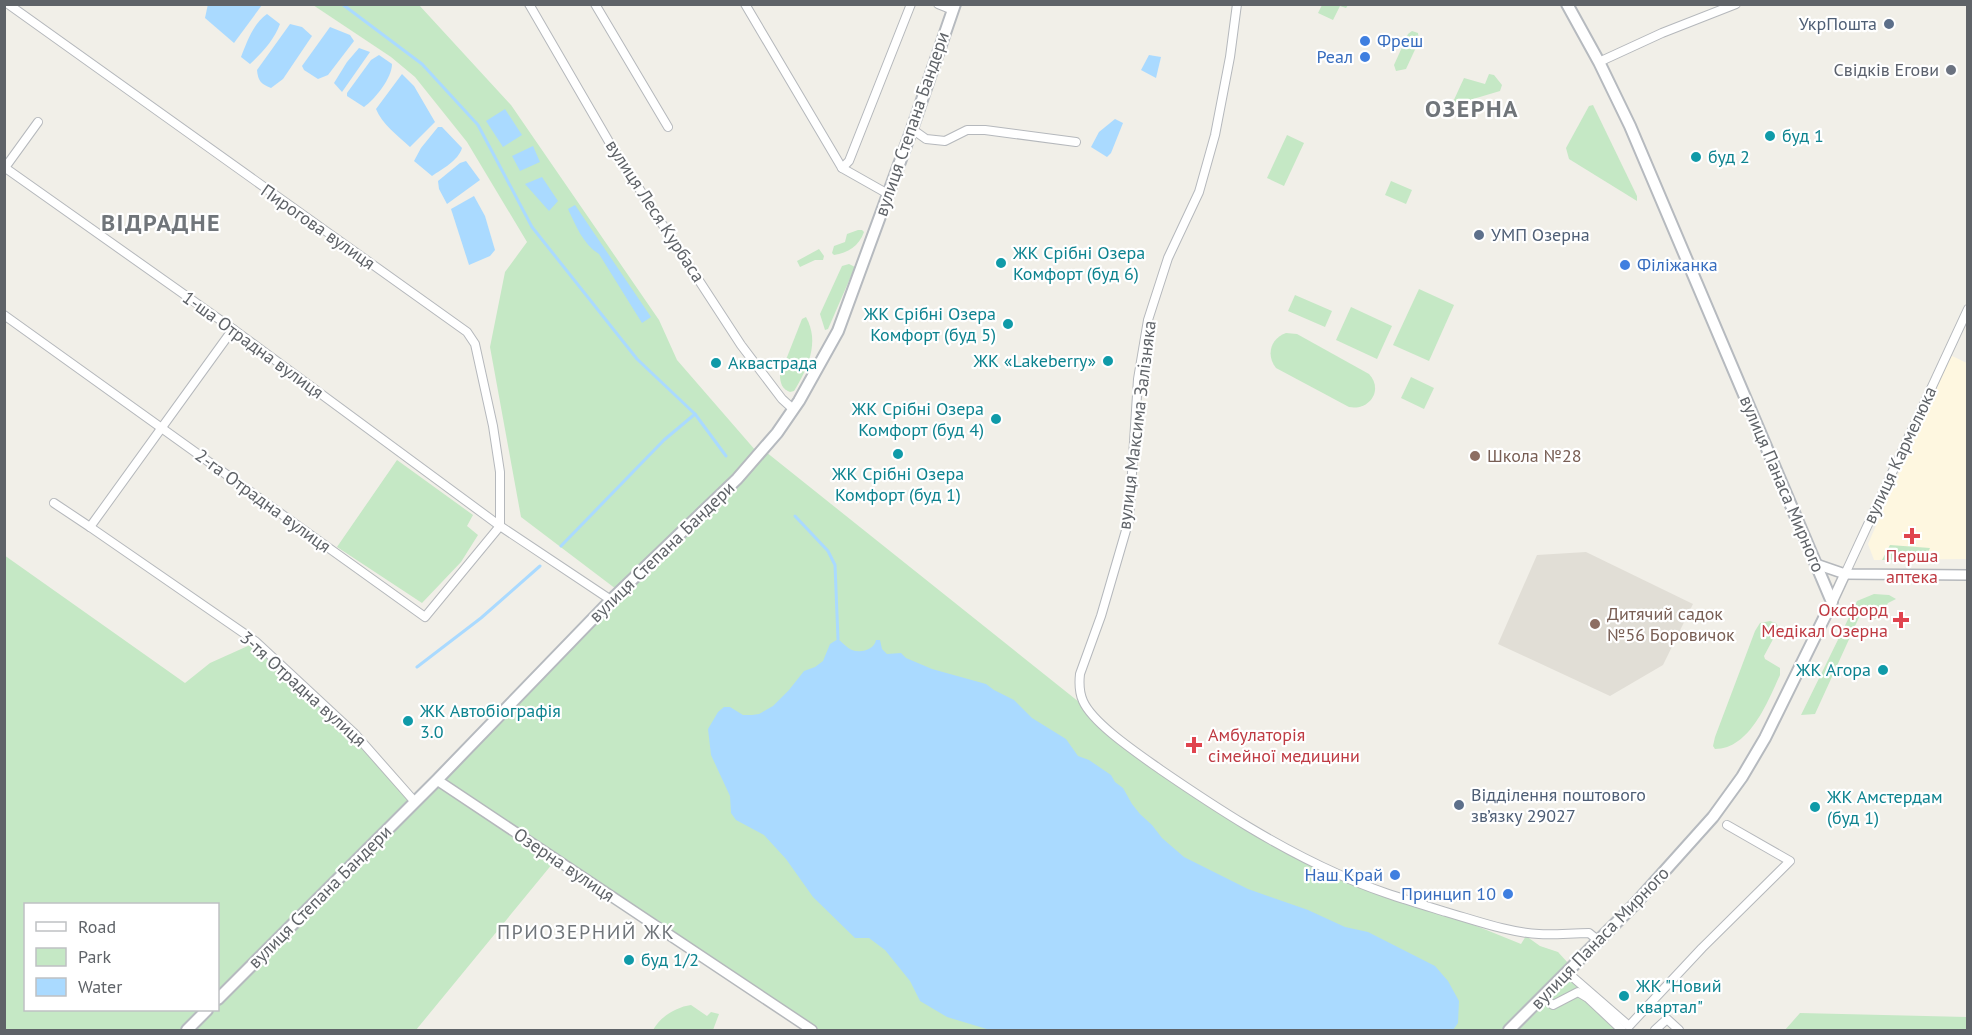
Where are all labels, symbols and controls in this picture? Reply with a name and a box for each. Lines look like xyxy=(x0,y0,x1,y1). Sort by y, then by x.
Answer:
place label: УкрПошта xyxy=(1799,12,1877,35)
marker: УкрПошта xyxy=(1882,17,1896,31)
street label: вулиця Степана Бандери xyxy=(869,29,954,219)
place label: Фреш xyxy=(1377,29,1423,52)
marker: Фреш xyxy=(1358,34,1372,48)
place label: Реал xyxy=(1316,45,1353,68)
marker: Реал xyxy=(1358,50,1372,64)
place label: Свідків Егови xyxy=(1834,58,1939,81)
marker: Свідків Егови xyxy=(1944,63,1958,77)
district label: ОЗЕРНА xyxy=(1425,93,1519,124)
place label: буд 1 xyxy=(1782,124,1824,147)
marker: буд 1 xyxy=(1763,129,1777,143)
street label: вулиця Леся Курбаса xyxy=(601,135,710,286)
place label: буд 2 xyxy=(1708,145,1750,168)
marker: буд 2 xyxy=(1689,150,1703,164)
street label: Пирогова вулиця xyxy=(257,179,380,275)
district label: ВІДРАДНЕ xyxy=(101,207,221,238)
place label: УМП Озерна xyxy=(1491,223,1590,246)
marker: УМП Озерна xyxy=(1472,228,1486,242)
place label: ЖК Срібні Озера Комфорт (буд 6) xyxy=(1012,241,1145,285)
place label: Філіжанка xyxy=(1637,253,1718,276)
marker: ЖК Срібні Озера Комфорт (буд 6) xyxy=(994,256,1008,270)
marker: Філіжанка xyxy=(1618,258,1632,272)
street label: 1-ша Отрадна вулиця xyxy=(178,286,328,404)
place label: ЖК Срібні Озера Комфорт (буд 5) xyxy=(863,302,996,346)
marker: ЖК Срібні Озера Комфорт (буд 5) xyxy=(1001,317,1015,331)
street label: вулиця Максима Залізняка xyxy=(1112,319,1161,531)
place label: ЖК «Lakeberry» xyxy=(973,349,1096,372)
place label: Аквастрада xyxy=(728,351,817,374)
marker: ЖК «Lakeberry» xyxy=(1101,354,1115,368)
marker: Аквастрада xyxy=(709,356,723,370)
street label: вулиця Кармелюка xyxy=(1858,383,1941,527)
street label: вулиця Панаса Мирного xyxy=(1735,392,1830,576)
place label: ЖК Срібні Озера Комфорт (буд 4) xyxy=(851,397,984,441)
marker: ЖК Срібні Озера Комфорт (буд 4) xyxy=(989,412,1003,426)
street label: 2-га Отрадна вулиця xyxy=(191,444,336,558)
place label: Школа №28 xyxy=(1487,444,1582,467)
marker: ЖК Срібні Озера Комфорт (буд 1) xyxy=(891,447,905,461)
marker: Школа №28 xyxy=(1468,449,1482,463)
place label: ЖК Срібні Озера Комфорт (буд 1) xyxy=(831,462,964,506)
street label: вулиця Степана Бандери xyxy=(584,476,739,627)
marker: Перша аптека xyxy=(1905,529,1919,543)
place label: Перша аптека xyxy=(1886,544,1938,588)
place label: Оксфорд Медікал Озерна xyxy=(1761,598,1888,642)
place label: Дитячий садок №56 Боровичок xyxy=(1607,602,1735,646)
marker: Оксфорд Медікал Озерна xyxy=(1892,611,1910,629)
marker: Дитячий садок №56 Боровичок xyxy=(1588,617,1602,631)
street label: 3-тя Отрадна вулиця xyxy=(235,626,371,751)
place label: ЖК Агора xyxy=(1795,658,1871,681)
marker: ЖК Агора xyxy=(1876,663,1890,677)
place label: ЖК Автобіографія 3.0 xyxy=(419,699,561,743)
marker: ЖК Автобіографія 3.0 xyxy=(401,714,415,728)
place label: Амбулаторія сімейної медицини xyxy=(1208,723,1360,767)
marker: Амбулаторія сімейної медицини xyxy=(1185,736,1203,754)
place label: Відділення поштового зв’язку 29027 xyxy=(1471,783,1646,827)
place label: ЖК Амстердам (буд 1) xyxy=(1826,785,1943,829)
marker: Відділення поштового зв’язку 29027 xyxy=(1452,798,1466,812)
marker: ЖК Амстердам (буд 1) xyxy=(1808,800,1822,814)
street label: вулиця Степана Бандери xyxy=(243,820,396,973)
street label: Озерна вулиця xyxy=(509,822,619,907)
street label: вулиця Панаса Мирного xyxy=(1525,861,1674,1014)
place label: Наш Край xyxy=(1304,863,1383,886)
marker: Наш Край xyxy=(1388,868,1402,882)
place label: Принцип 10 xyxy=(1401,882,1496,905)
marker: Принцип 10 xyxy=(1501,887,1515,901)
legend xyxy=(24,903,219,1011)
text: Road xyxy=(78,915,116,938)
district label: ПРИОЗЕРНИЙ ЖК xyxy=(497,919,675,945)
text: Park xyxy=(78,945,111,968)
place label: буд 1/2 xyxy=(641,948,699,971)
marker: буд 1/2 xyxy=(622,953,636,967)
place label: ЖК "Новий квартал" xyxy=(1635,974,1721,1018)
text: Water xyxy=(78,975,122,998)
marker: ЖК "Новий квартал" xyxy=(1617,989,1631,1003)

